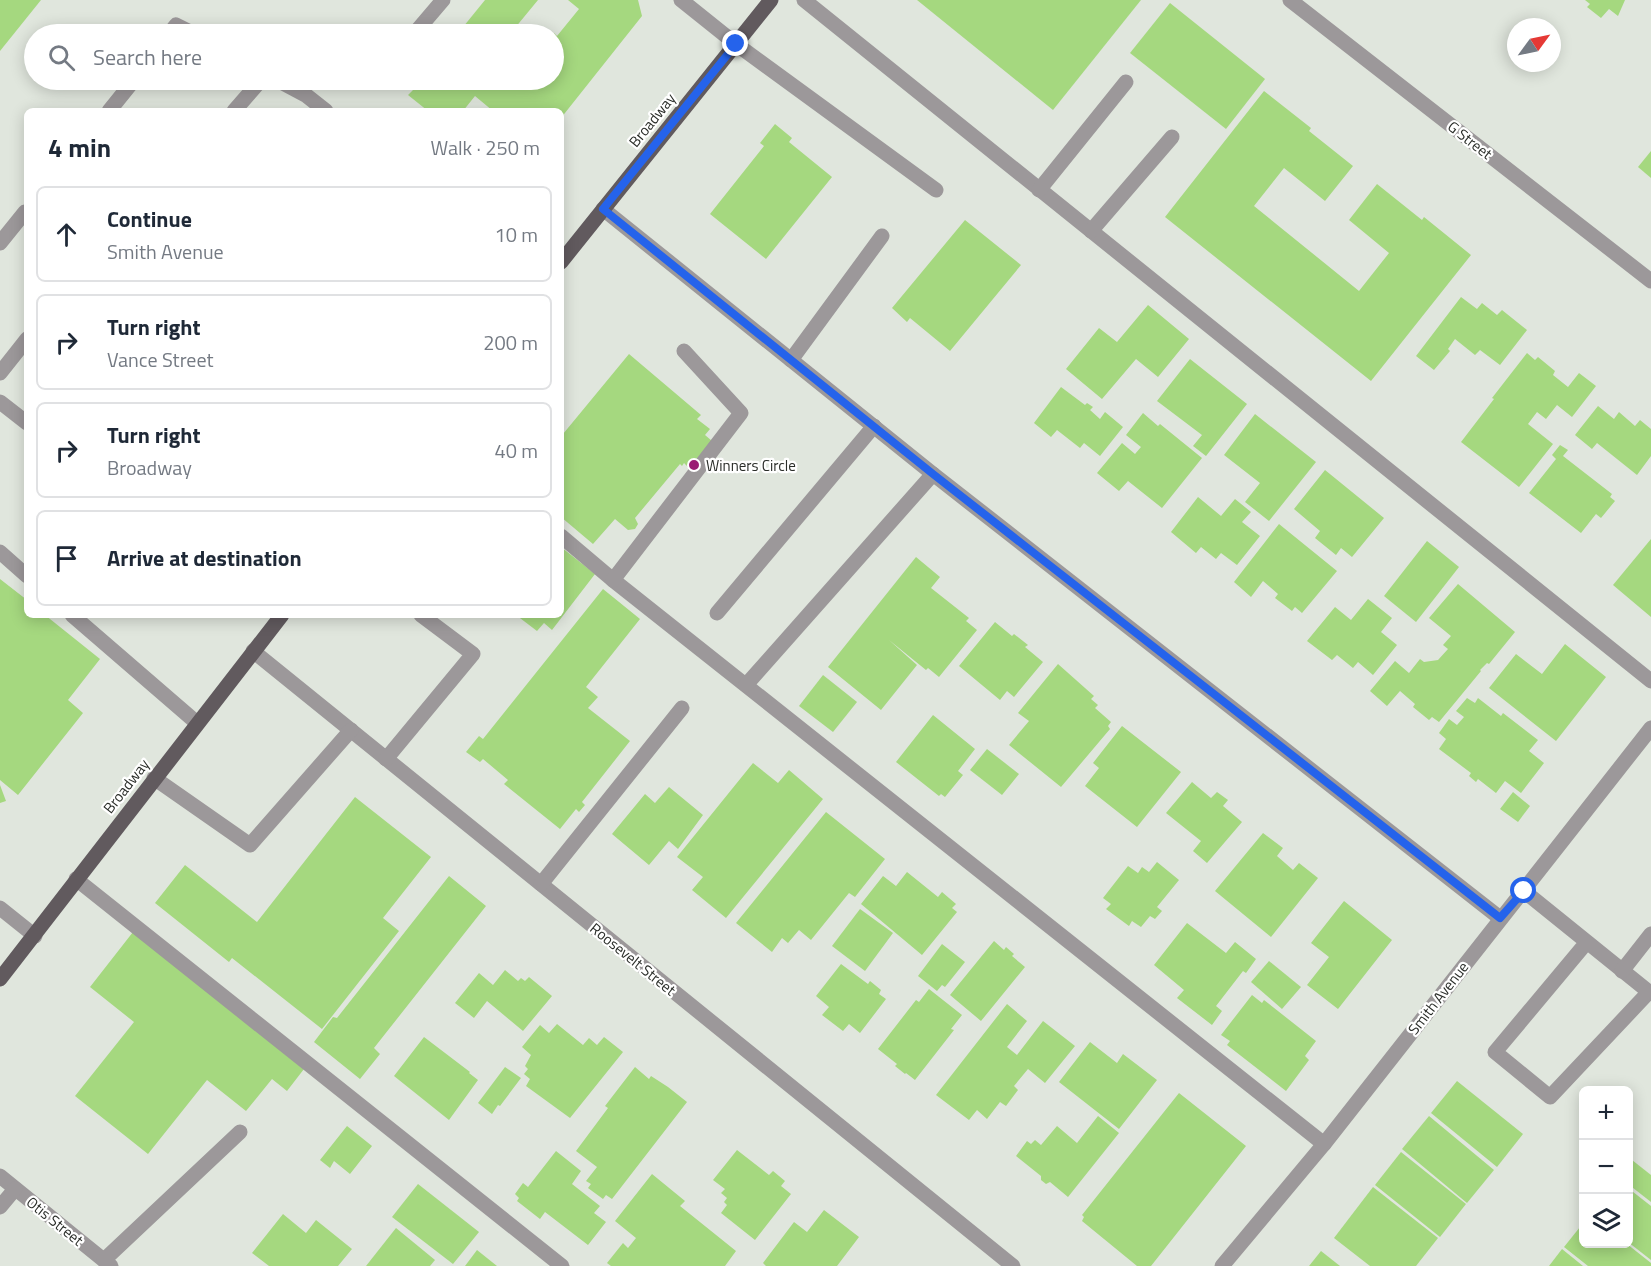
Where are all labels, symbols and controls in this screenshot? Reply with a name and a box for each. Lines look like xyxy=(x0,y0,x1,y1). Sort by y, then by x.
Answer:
north arrow xyxy=(1507,18,1561,72)
search box xyxy=(24,24,564,90)
route end xyxy=(722,30,748,56)
text: Search here xyxy=(93,40,202,74)
icon: search xyxy=(45,41,78,74)
street label: Broadway xyxy=(623,88,681,152)
street label: G Street xyxy=(1443,115,1498,165)
text: 4 min xyxy=(48,128,111,167)
text: Walk · 250 m xyxy=(431,132,540,163)
text: Continue xyxy=(107,202,192,236)
icon: ahead xyxy=(50,218,83,251)
text: 10 m xyxy=(494,219,538,250)
text: Smith Avenue xyxy=(107,236,224,267)
text: Turn right xyxy=(107,310,201,344)
icon: right xyxy=(50,326,83,359)
text: 200 m xyxy=(483,327,538,358)
text: Vance Street xyxy=(107,344,214,375)
text: Turn right xyxy=(107,418,201,452)
icon: right xyxy=(50,434,83,467)
text: 40 m xyxy=(494,435,538,466)
text: Broadway xyxy=(107,452,192,483)
place label: Winners Circle xyxy=(706,454,796,477)
marker: Winners Circle xyxy=(687,458,701,472)
text: Arrive at destination xyxy=(107,541,302,575)
icon: arrive xyxy=(50,542,83,575)
street label: Broadway xyxy=(97,754,155,818)
route start xyxy=(1510,877,1536,903)
street label: Roosevelt Street xyxy=(585,917,682,1001)
street label: Smith Avenue xyxy=(1402,956,1474,1040)
map controls xyxy=(1579,1086,1633,1248)
button: + xyxy=(1579,1086,1633,1140)
button: − xyxy=(1579,1140,1633,1194)
street label: Otis Street xyxy=(22,1191,89,1252)
button: layers xyxy=(1579,1194,1633,1248)

